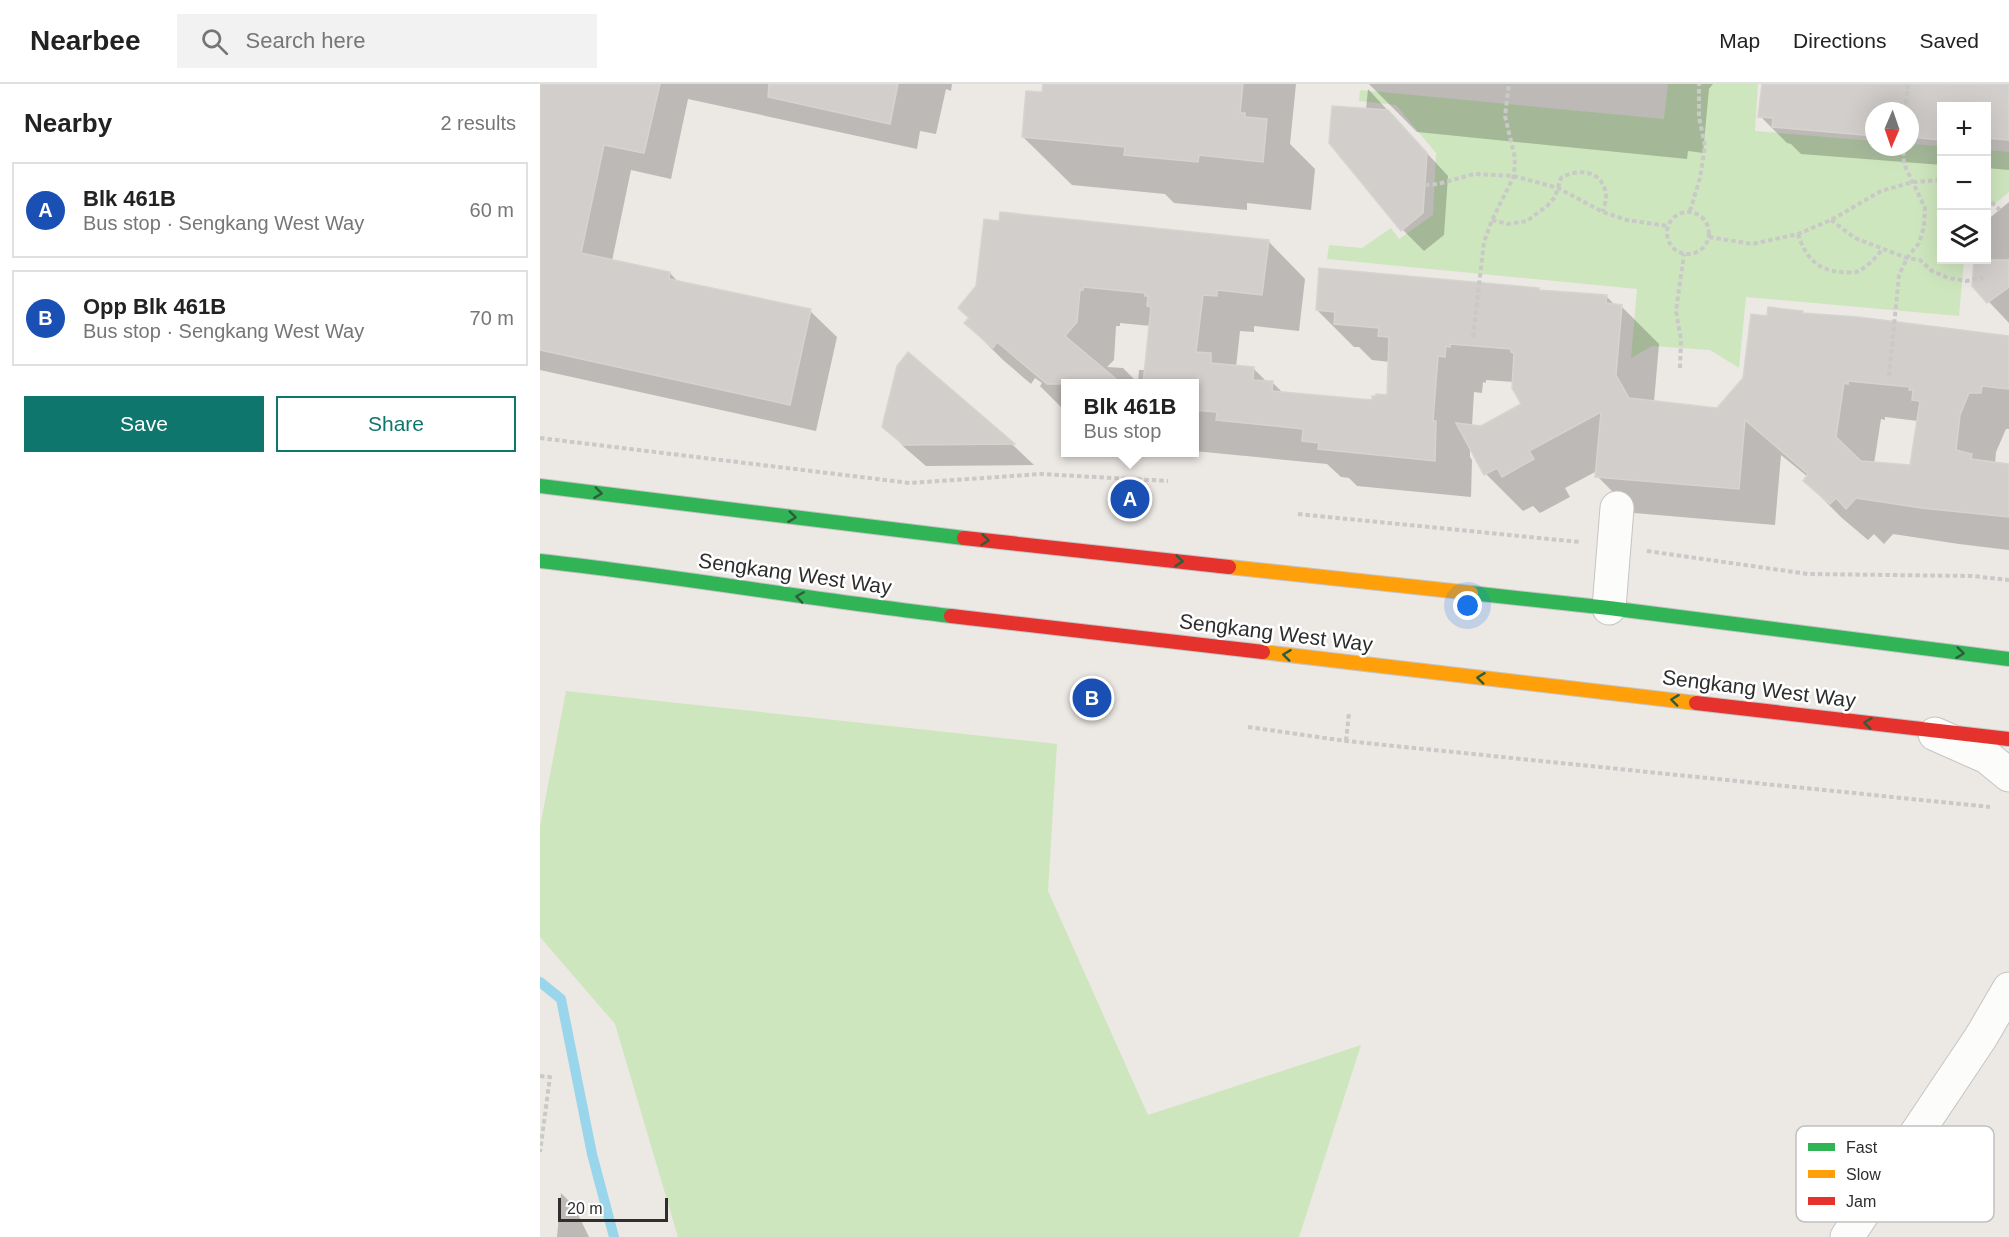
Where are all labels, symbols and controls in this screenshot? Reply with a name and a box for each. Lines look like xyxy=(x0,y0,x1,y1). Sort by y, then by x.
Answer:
search box xyxy=(177,14,597,68)
text: Nearbee xyxy=(30,25,141,56)
icon: search xyxy=(198,25,231,58)
text: Search here xyxy=(246,28,365,53)
text: Map xyxy=(1719,29,1760,52)
text: Directions xyxy=(1793,29,1886,52)
text: Saved xyxy=(1919,29,1979,52)
north arrow xyxy=(1865,102,1919,156)
map controls xyxy=(1937,102,1991,264)
button: + xyxy=(1937,102,1991,156)
text: Nearby xyxy=(24,108,112,138)
text: 2 results xyxy=(440,112,516,134)
button: − xyxy=(1937,156,1991,210)
text: Blk 461B xyxy=(83,186,176,211)
text: A xyxy=(38,199,53,221)
text: 60 m xyxy=(470,199,514,221)
button: layers xyxy=(1937,210,1991,264)
text: Bus stop · Sengkang West Way xyxy=(83,212,364,234)
text: Opp Blk 461B xyxy=(83,294,226,319)
text: B xyxy=(38,307,53,329)
text: 70 m xyxy=(470,307,514,329)
text: Bus stop · Sengkang West Way xyxy=(83,320,364,342)
popup xyxy=(1061,379,1199,457)
text: Blk 461B xyxy=(1084,394,1176,419)
button: Save xyxy=(24,396,264,452)
button: Share xyxy=(276,396,516,452)
text: Bus stop xyxy=(1084,420,1161,442)
pin: A xyxy=(1110,476,1150,522)
one-way arrow xyxy=(593,487,603,499)
one-way arrow xyxy=(787,511,796,523)
one-way arrow xyxy=(981,533,990,546)
street label: Sengkang West Way xyxy=(697,549,894,599)
one-way arrow xyxy=(1175,554,1184,567)
one-way arrow xyxy=(796,591,805,603)
your location xyxy=(1453,591,1482,620)
street label: Sengkang West Way xyxy=(1178,609,1375,656)
one-way arrow xyxy=(1955,646,1965,659)
one-way arrow xyxy=(1283,650,1292,662)
street label: Sengkang West Way xyxy=(1661,665,1858,712)
one-way arrow xyxy=(1476,672,1486,685)
pin: B xyxy=(1072,676,1112,720)
one-way arrow xyxy=(1670,695,1679,707)
one-way arrow xyxy=(1864,717,1873,730)
legend xyxy=(1796,1126,1994,1222)
text: Fast xyxy=(1846,1139,1878,1156)
text: Slow xyxy=(1846,1166,1881,1183)
text: Jam xyxy=(1846,1193,1876,1210)
scale bar xyxy=(558,1195,668,1222)
text: 20 m xyxy=(567,1200,603,1217)

